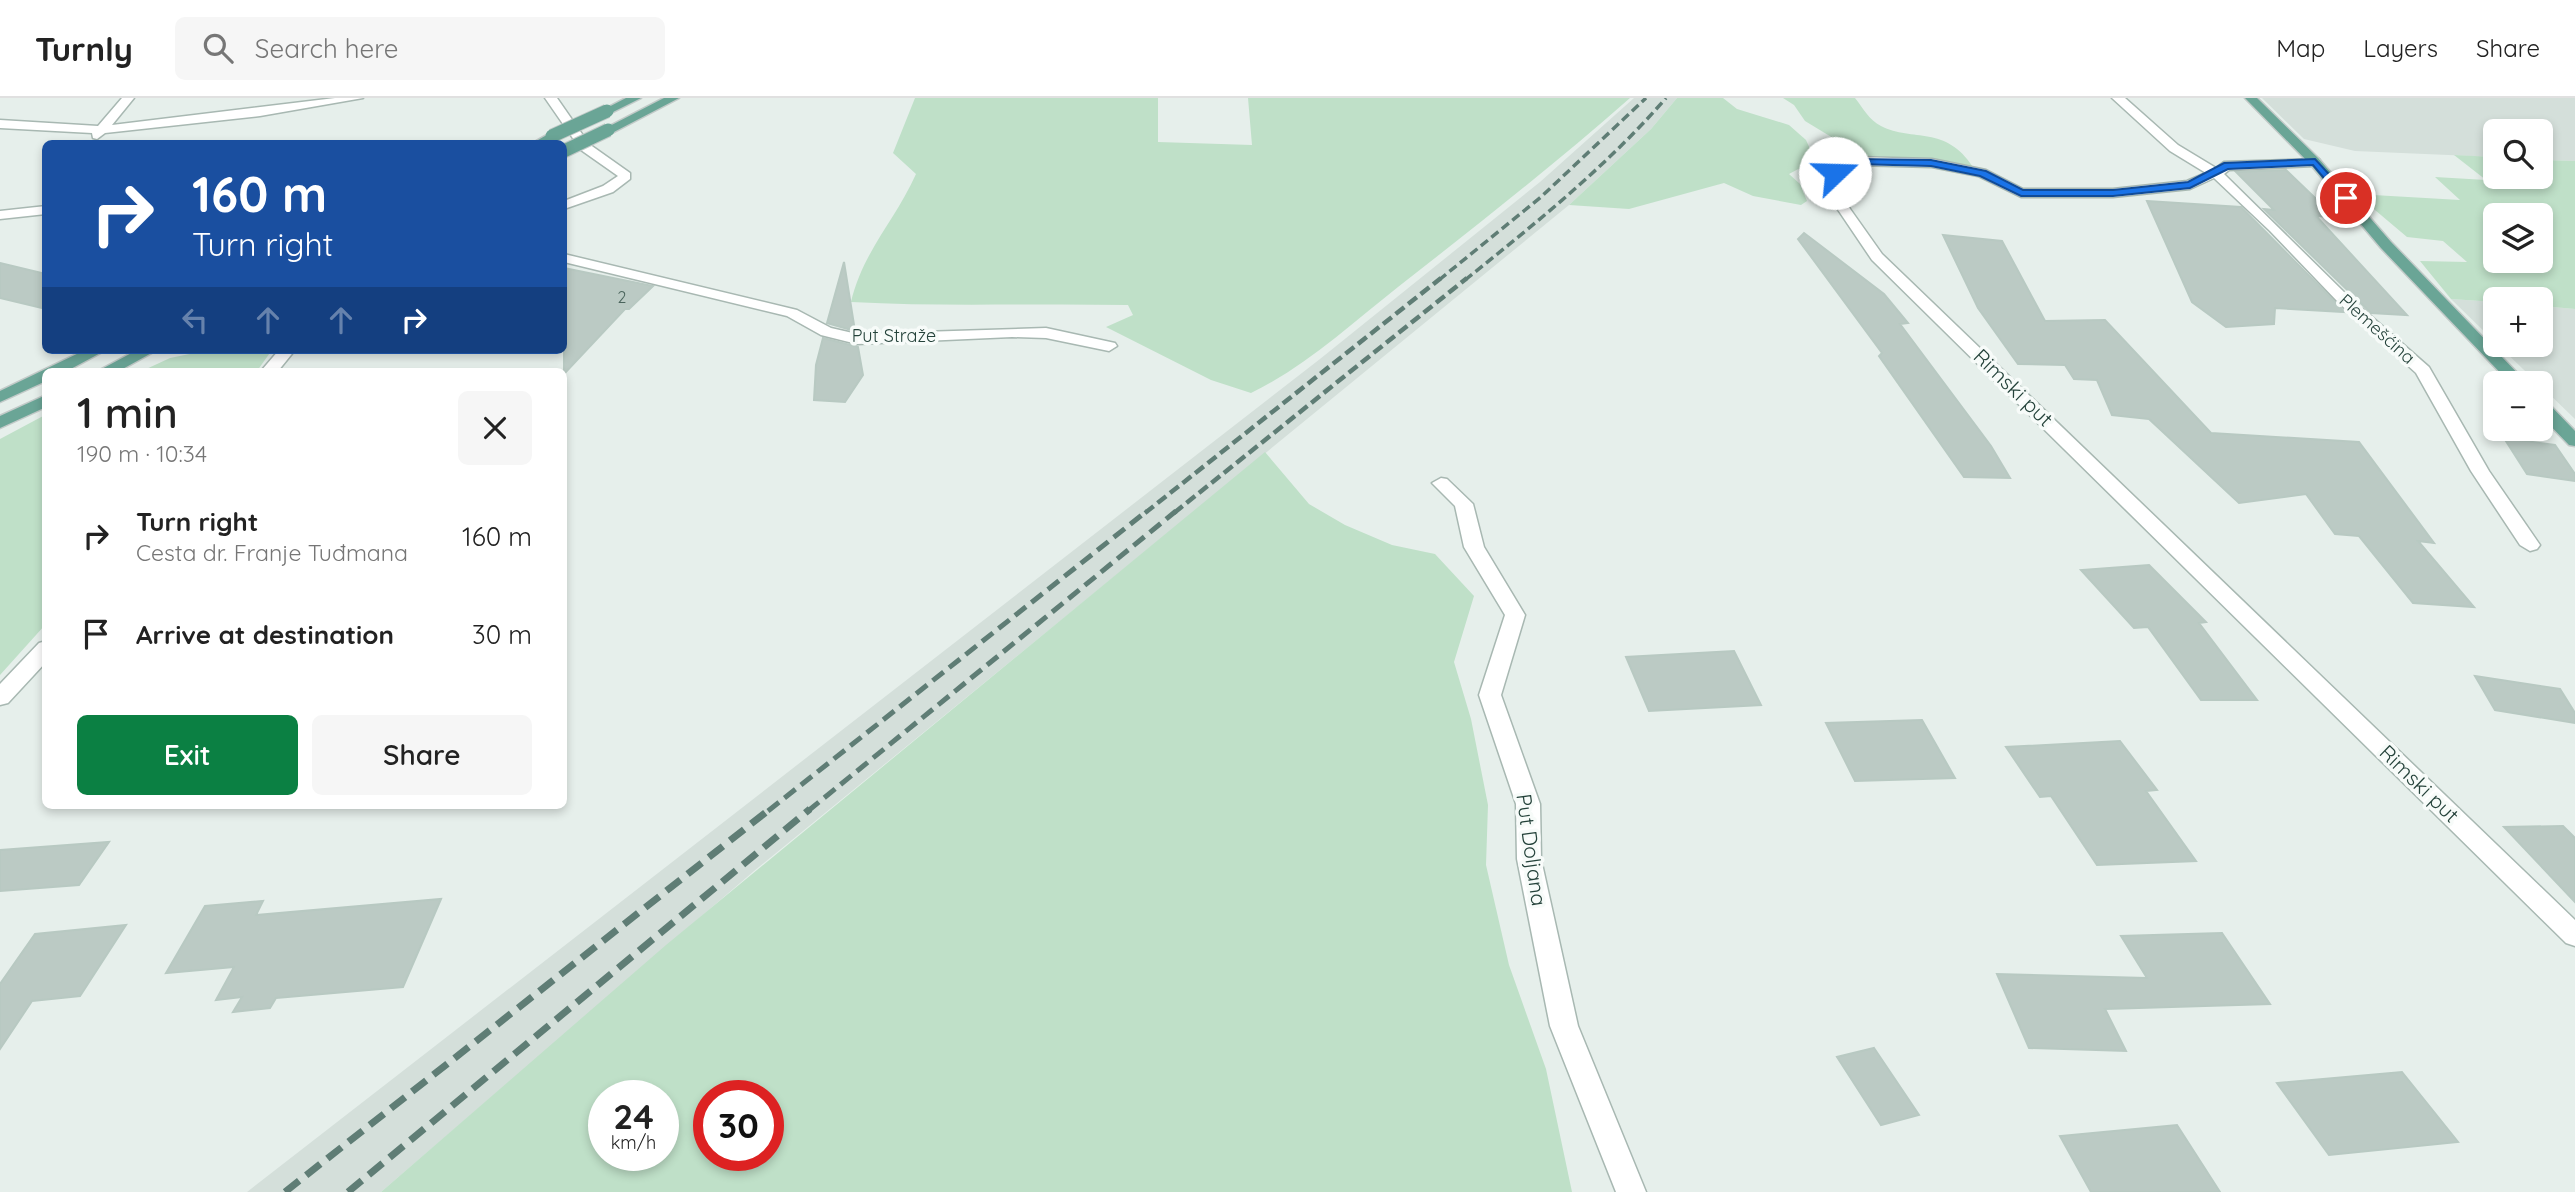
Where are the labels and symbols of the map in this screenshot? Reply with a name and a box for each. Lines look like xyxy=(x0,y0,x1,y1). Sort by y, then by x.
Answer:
position arrow xyxy=(1798,136,1872,210)
pin xyxy=(2316,168,2376,228)
house number: 2 xyxy=(618,287,627,307)
street label: Plemešćina xyxy=(2335,289,2420,369)
street label: Put Straže xyxy=(852,324,936,347)
street label: Rimski put xyxy=(1968,343,2059,432)
street label: Rimski put xyxy=(2374,739,2465,828)
street label: Put Doljana xyxy=(1511,792,1553,908)
speed limit sign: 30 xyxy=(693,1080,784,1171)

